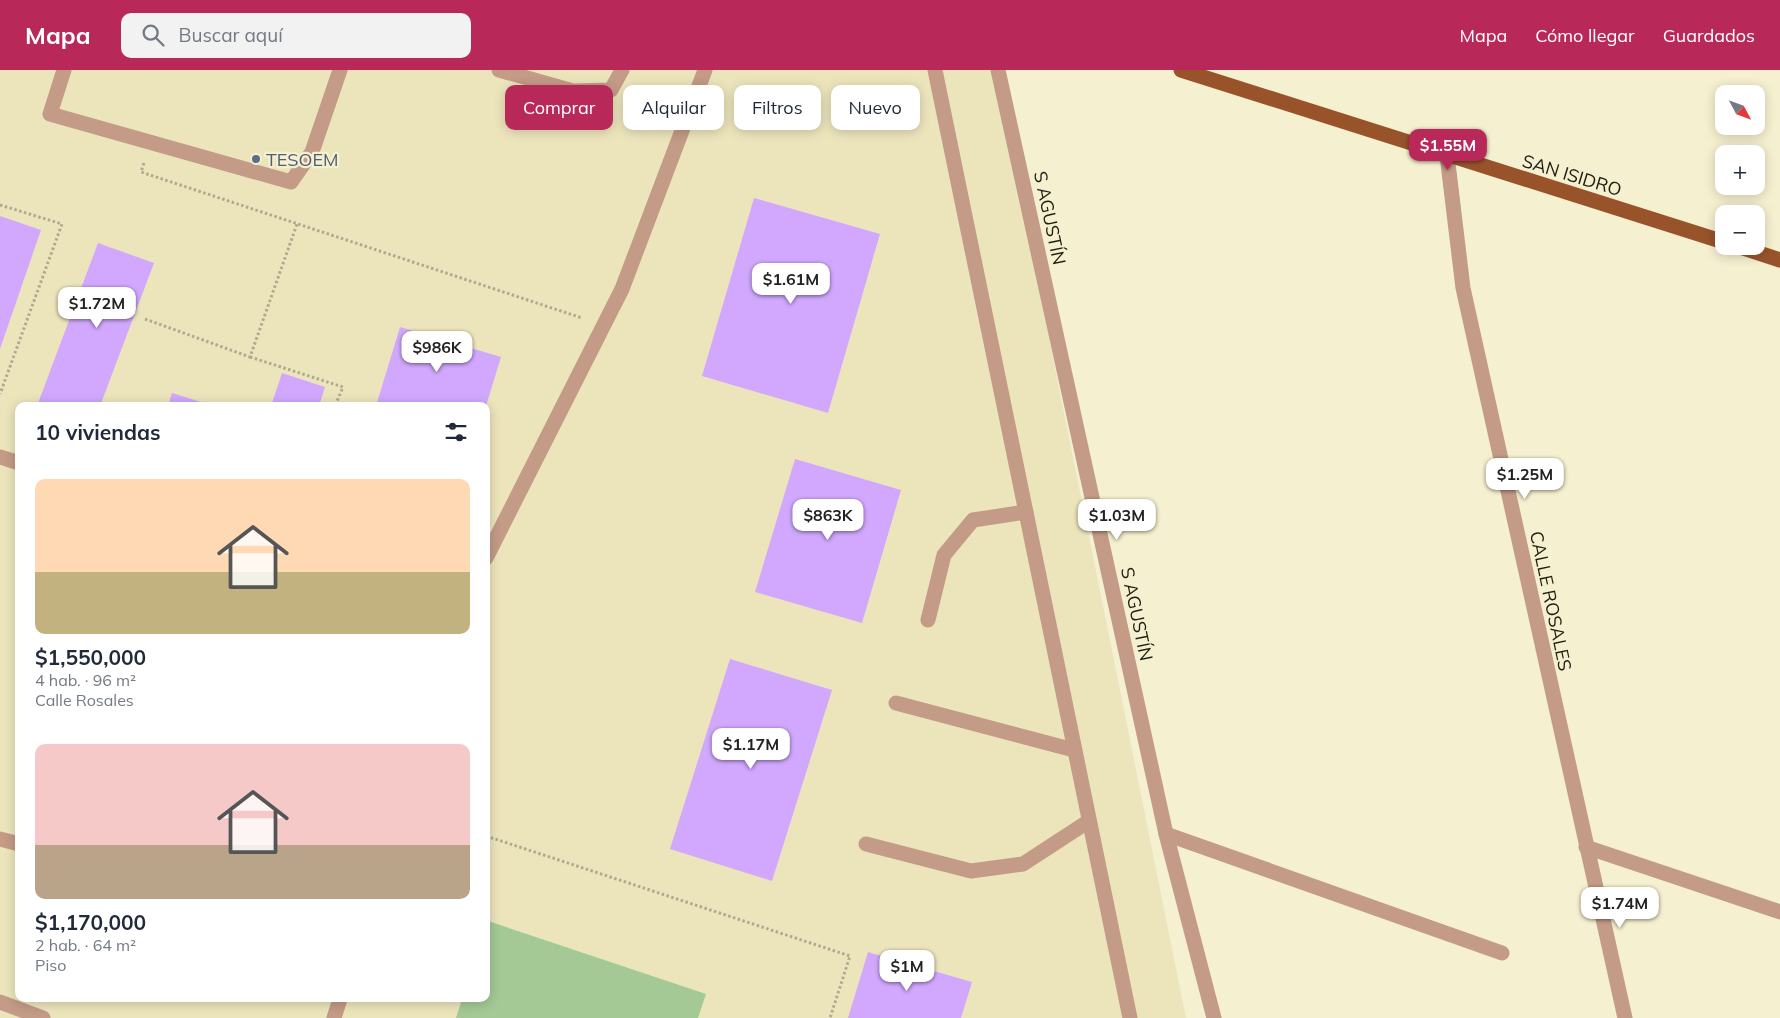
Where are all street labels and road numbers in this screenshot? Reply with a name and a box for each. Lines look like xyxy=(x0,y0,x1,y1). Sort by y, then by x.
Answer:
street label: SAN ISIDRO xyxy=(1519,149,1625,201)
street label: S AGUSTÍN xyxy=(1029,169,1071,267)
street label: CALLE ROSALES xyxy=(1525,529,1577,673)
street label: S AGUSTÍN xyxy=(1116,565,1158,663)

